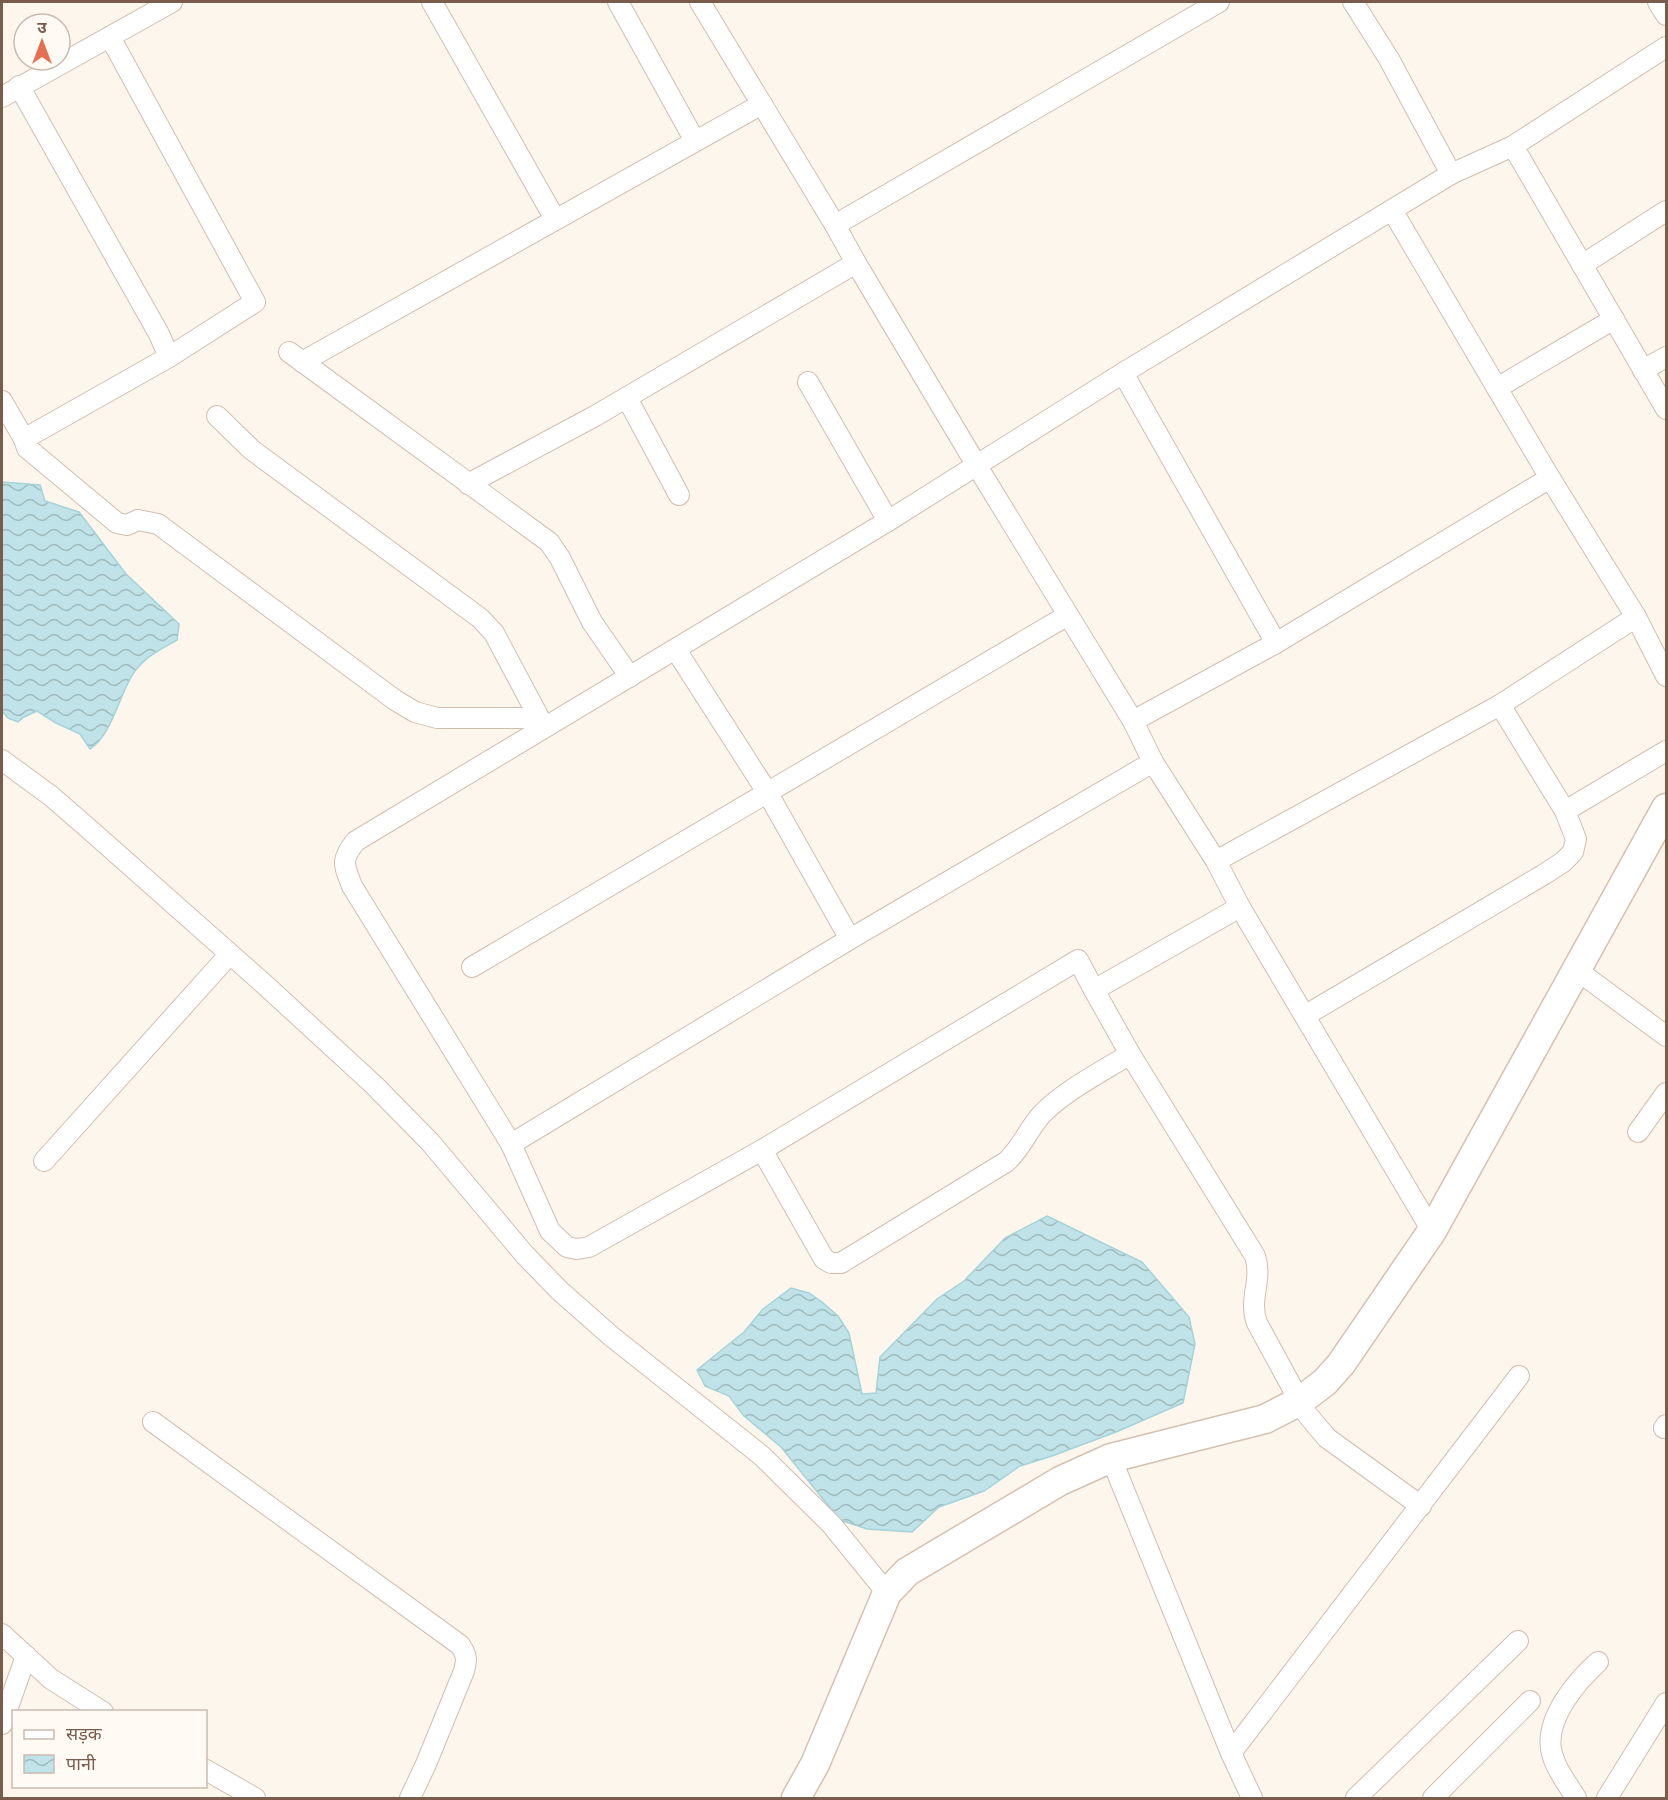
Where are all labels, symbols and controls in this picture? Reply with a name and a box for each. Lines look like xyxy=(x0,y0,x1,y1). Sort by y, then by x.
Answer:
north arrow xyxy=(12,12,72,72)
text: उ xyxy=(37,17,47,37)
legend xyxy=(12,1710,207,1788)
text: सड़क xyxy=(66,1722,103,1745)
text: पानी xyxy=(66,1752,96,1775)

